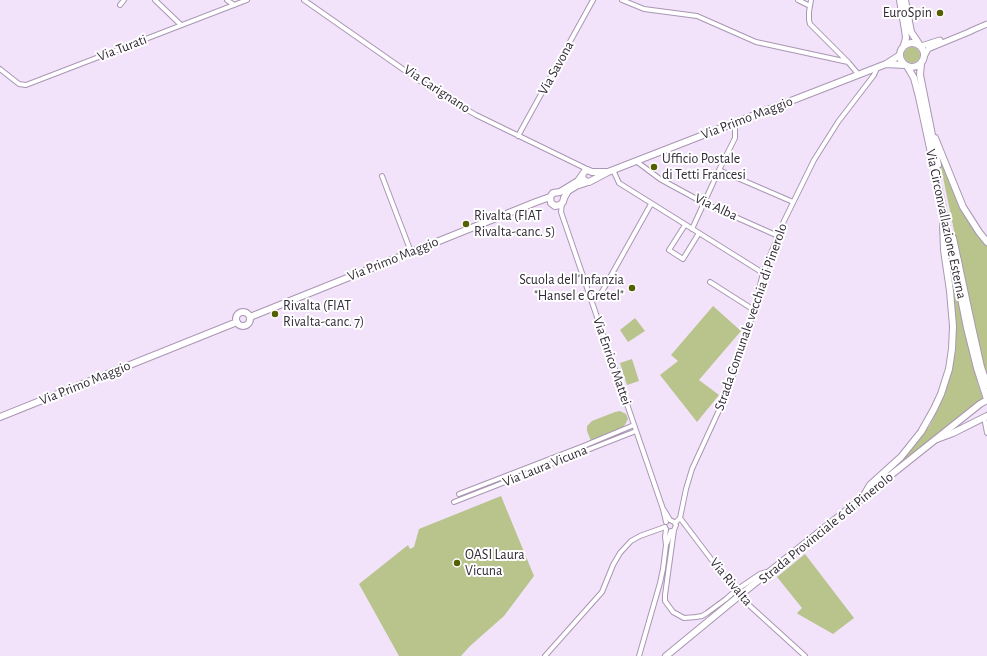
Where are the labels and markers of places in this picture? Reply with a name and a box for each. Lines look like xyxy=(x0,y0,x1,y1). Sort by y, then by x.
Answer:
place label: EuroSpin xyxy=(883,5,932,21)
marker: EuroSpin xyxy=(935,8,945,18)
place label: Ufficio Postale di Tetti Francesi xyxy=(662,151,746,184)
marker: Ufficio Postale di Tetti Francesi xyxy=(649,162,659,172)
place label: Rivalta (FIAT Rivalta-canc. 5) xyxy=(474,208,555,240)
marker: Rivalta (FIAT Rivalta-canc. 5) xyxy=(461,219,471,229)
place label: Scuola dell'Infanzia "Hansel e Gretel" xyxy=(519,272,624,304)
marker: Scuola dell'Infanzia "Hansel e Gretel" xyxy=(627,283,637,293)
place label: Rivalta (FIAT Rivalta-canc. 7) xyxy=(283,298,364,330)
marker: Rivalta (FIAT Rivalta-canc. 7) xyxy=(270,309,280,319)
place label: OASI Laura Vicuna xyxy=(465,547,525,580)
marker: OASI Laura Vicuna xyxy=(452,558,462,568)

